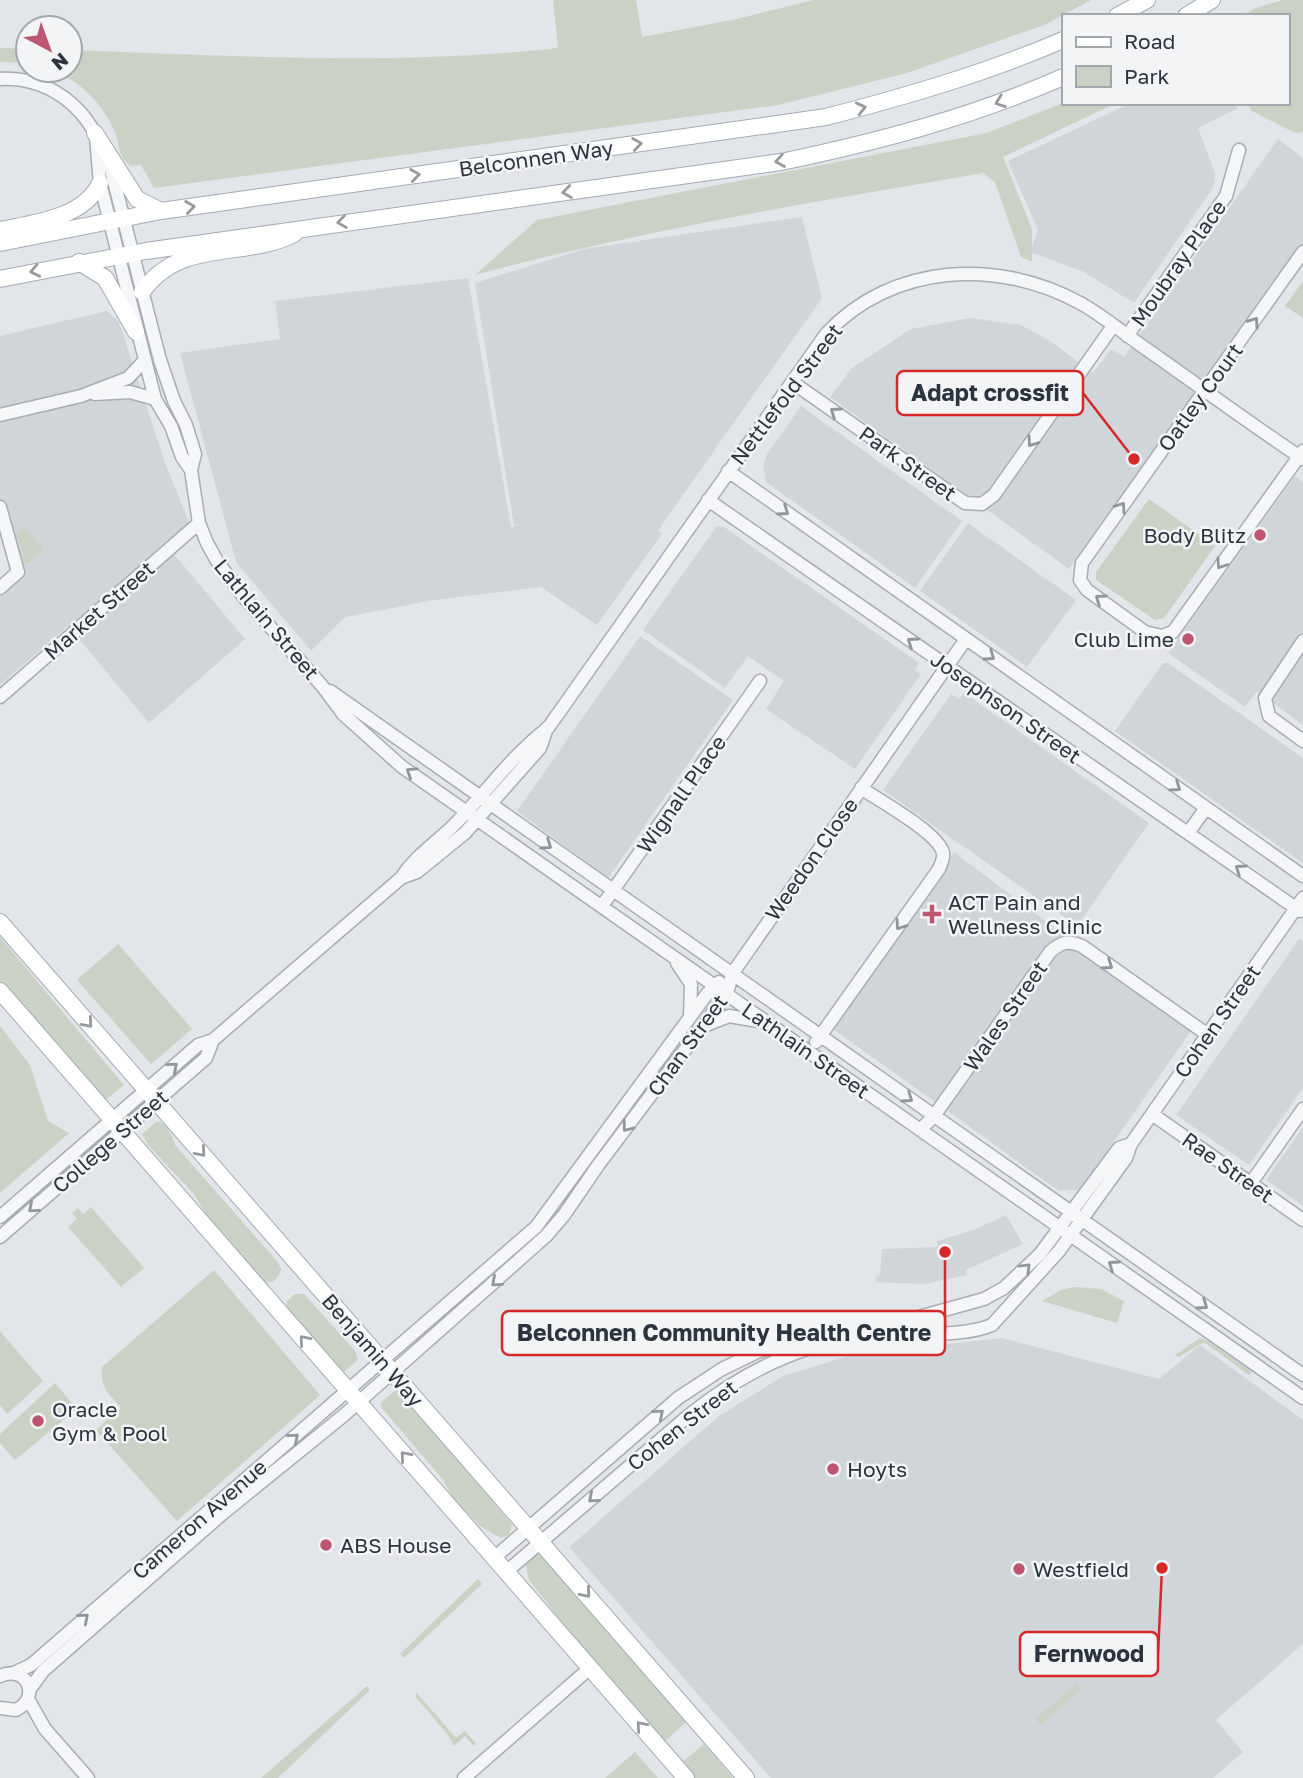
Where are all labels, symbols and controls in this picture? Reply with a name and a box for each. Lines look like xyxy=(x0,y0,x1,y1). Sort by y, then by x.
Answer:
north arrow xyxy=(14,14,84,84)
legend xyxy=(1062,14,1289,105)
text: Road xyxy=(1124,28,1175,54)
text: N xyxy=(47,49,73,76)
text: Park xyxy=(1124,63,1170,89)
one-way arrow xyxy=(994,94,1006,108)
one-way arrow xyxy=(855,102,867,116)
street label: Belconnen Way xyxy=(457,134,615,182)
one-way arrow xyxy=(631,137,642,152)
one-way arrow xyxy=(775,153,787,168)
one-way arrow xyxy=(409,167,421,182)
one-way arrow xyxy=(561,184,573,199)
street label: Moubray Place xyxy=(1125,195,1231,331)
one-way arrow xyxy=(184,200,195,215)
one-way arrow xyxy=(336,215,347,230)
one-way arrow xyxy=(29,263,41,278)
one-way arrow xyxy=(1246,317,1258,330)
street label: Nettlefold Street xyxy=(724,318,848,470)
street label: Oatley Court xyxy=(1152,338,1248,456)
callout: Adapt crossfit xyxy=(897,371,1083,415)
text: Adapt crossfit xyxy=(911,378,1069,406)
one-way arrow xyxy=(830,408,843,420)
street label: Park Street xyxy=(854,420,962,506)
one-way arrow xyxy=(1028,434,1040,447)
one-way arrow xyxy=(1113,502,1125,515)
one-way arrow xyxy=(776,503,789,515)
place label: Body Blitz xyxy=(1143,522,1246,548)
marker: Body Blitz xyxy=(1252,527,1268,543)
street label: Lathlain Street xyxy=(209,553,325,685)
street label: Market Street xyxy=(39,555,159,665)
one-way arrow xyxy=(1217,556,1229,569)
one-way arrow xyxy=(1095,595,1108,607)
place label: Club Lime xyxy=(1074,626,1174,652)
marker: Club Lime xyxy=(1180,631,1196,647)
one-way arrow xyxy=(907,638,920,650)
street label: Josephson Street xyxy=(926,645,1086,769)
one-way arrow xyxy=(982,648,995,660)
street label: Wignall Place xyxy=(631,730,731,858)
one-way arrow xyxy=(406,768,419,780)
one-way arrow xyxy=(1168,779,1181,791)
street label: Weedon Close xyxy=(759,793,863,925)
one-way arrow xyxy=(539,837,552,849)
one-way arrow xyxy=(1235,865,1248,877)
place label: ACT Pain and Wellness Clinic xyxy=(948,889,1102,939)
marker: ACT Pain and Wellness Clinic xyxy=(922,904,942,924)
one-way arrow xyxy=(896,917,908,930)
street label: Wales Street xyxy=(958,956,1052,1076)
one-way arrow xyxy=(1100,956,1113,969)
street label: Cohen Street xyxy=(1168,959,1266,1083)
street label: Chan Street xyxy=(641,989,733,1101)
street label: Lathlain Street xyxy=(737,996,875,1104)
one-way arrow xyxy=(80,1014,92,1027)
one-way arrow xyxy=(165,1063,178,1075)
street label: College Street xyxy=(47,1084,173,1198)
one-way arrow xyxy=(900,1090,913,1102)
one-way arrow xyxy=(622,1119,635,1131)
street label: Rae Street xyxy=(1177,1126,1279,1208)
one-way arrow xyxy=(193,1144,205,1157)
one-way arrow xyxy=(28,1200,41,1212)
one-way arrow xyxy=(1108,1261,1121,1273)
one-way arrow xyxy=(1018,1264,1031,1277)
one-way arrow xyxy=(491,1273,504,1286)
street label: Benjamin Way xyxy=(317,1288,429,1412)
one-way arrow xyxy=(1195,1297,1208,1309)
callout: Belconnen Community Health Centre xyxy=(502,1311,945,1355)
text: Belconnen Community Health Centre xyxy=(517,1318,931,1346)
one-way arrow xyxy=(300,1335,312,1348)
street label: Cohen Street xyxy=(622,1374,742,1476)
place label: Oracle Gym & Pool xyxy=(52,1396,167,1446)
one-way arrow xyxy=(650,1410,663,1422)
marker: Oracle Gym & Pool xyxy=(30,1413,46,1429)
one-way arrow xyxy=(286,1434,299,1446)
one-way arrow xyxy=(401,1451,413,1464)
street label: Cameron Avenue xyxy=(126,1453,272,1585)
place label: Hoyts xyxy=(847,1456,907,1482)
marker: Hoyts xyxy=(825,1461,841,1477)
one-way arrow xyxy=(588,1490,601,1502)
place label: ABS House xyxy=(340,1532,451,1558)
marker: ABS House xyxy=(318,1537,334,1553)
place label: Westfield xyxy=(1033,1556,1129,1582)
marker: Westfield xyxy=(1011,1561,1027,1577)
one-way arrow xyxy=(578,1585,590,1598)
one-way arrow xyxy=(76,1614,89,1626)
callout: Fernwood xyxy=(1020,1632,1158,1676)
text: Fernwood xyxy=(1034,1639,1144,1667)
one-way arrow xyxy=(637,1722,649,1735)

